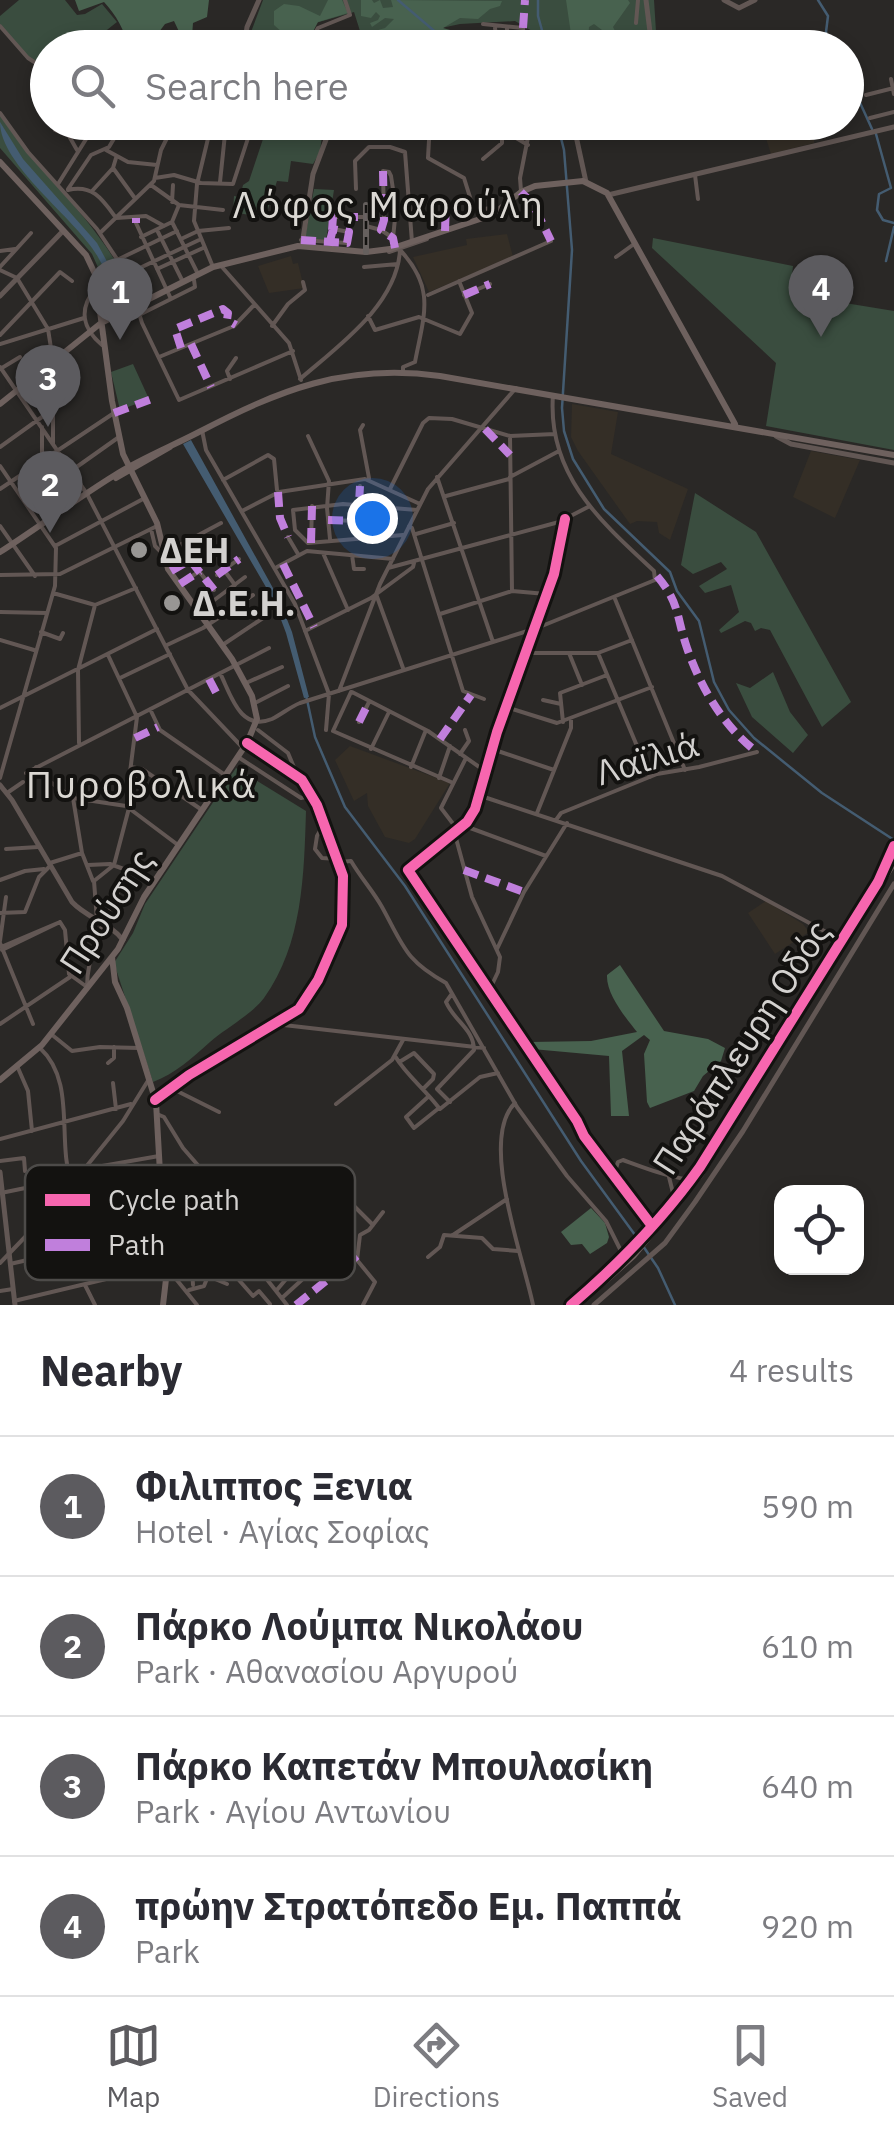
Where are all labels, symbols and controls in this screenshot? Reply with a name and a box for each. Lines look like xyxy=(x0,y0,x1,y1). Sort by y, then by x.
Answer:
search box xyxy=(30,30,864,140)
icon: search xyxy=(65,58,120,113)
text: Search here xyxy=(145,61,349,110)
district label: Λόφος Μαρούλη xyxy=(232,179,546,228)
pin: 4 xyxy=(788,255,854,337)
pin: 1 xyxy=(88,258,152,340)
pin: 3 xyxy=(15,344,80,427)
pin: 2 xyxy=(18,450,82,533)
your location xyxy=(347,493,398,544)
place label: ΔΕΗ xyxy=(159,527,229,573)
marker: ΔΕΗ xyxy=(128,539,150,561)
place label: Δ.Ε.Η. xyxy=(192,580,296,626)
marker: Δ.Ε.Η. xyxy=(161,592,183,614)
street label: Λαϊλιά xyxy=(590,721,704,795)
district label: Πυροβολικά xyxy=(26,759,258,808)
street label: Προύσης xyxy=(48,840,164,982)
street label: Παράπλευρη Οδός xyxy=(642,911,840,1183)
legend xyxy=(25,1165,355,1280)
text: Cycle path xyxy=(108,1181,240,1218)
map controls xyxy=(774,1185,864,1275)
button: locate xyxy=(774,1185,864,1275)
text: Path xyxy=(108,1226,165,1263)
text: Nearby xyxy=(40,1343,182,1398)
text: 4 results xyxy=(729,1349,854,1391)
text: Φιλιππος Ξενια xyxy=(135,1461,413,1510)
text: 1 xyxy=(63,1485,82,1527)
text: 590 m xyxy=(761,1485,854,1527)
text: Hotel · Αγίας Σοφίας xyxy=(135,1510,430,1552)
text: Πάρκο Λούμπα Νικολάου xyxy=(135,1601,583,1650)
text: 2 xyxy=(63,1625,82,1667)
text: 610 m xyxy=(761,1625,854,1667)
text: Park · Αθανασίου Αργυρού xyxy=(135,1650,518,1692)
text: Πάρκο Καπετάν Μπουλασίκη xyxy=(135,1741,653,1790)
text: 3 xyxy=(63,1765,82,1807)
text: 640 m xyxy=(761,1765,854,1807)
text: Park · Αγίου Αντωνίου xyxy=(135,1790,451,1832)
text: πρώην Στρατόπεδο Εμ. Παππά xyxy=(135,1881,682,1930)
text: 4 xyxy=(63,1905,82,1947)
text: 920 m xyxy=(761,1905,854,1947)
text: Park xyxy=(135,1930,200,1972)
tab: Map xyxy=(106,2018,161,2115)
tab: Directions xyxy=(373,2018,500,2115)
tab: Saved xyxy=(712,2018,788,2115)

